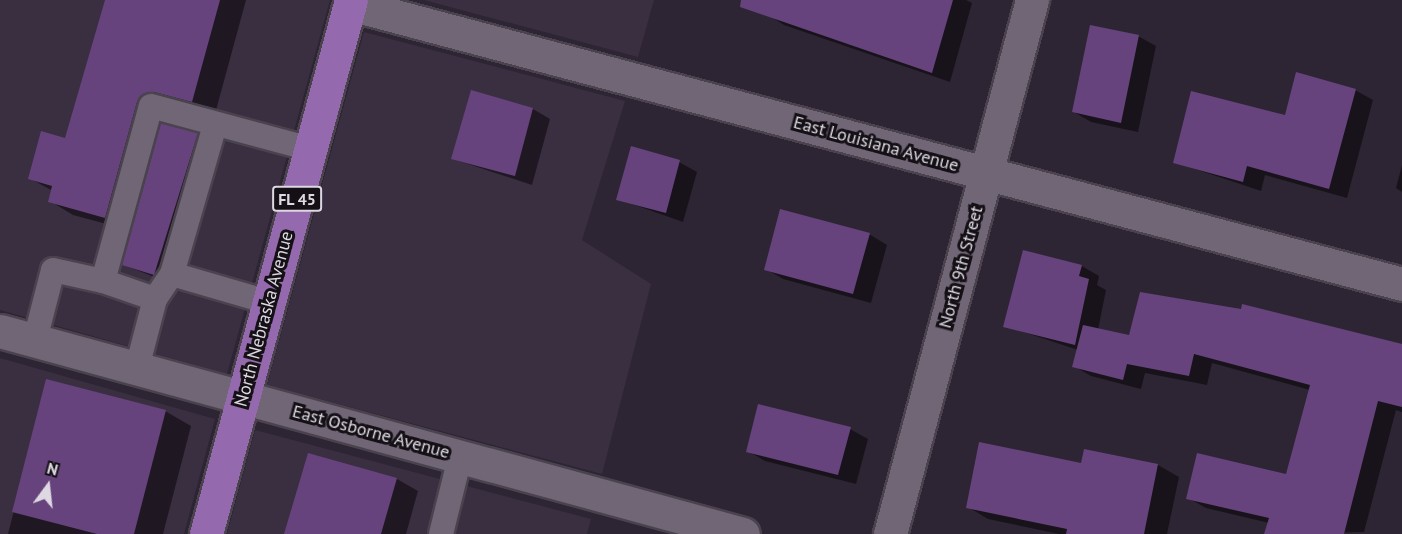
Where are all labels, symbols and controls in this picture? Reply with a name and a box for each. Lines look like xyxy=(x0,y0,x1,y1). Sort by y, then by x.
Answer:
street label: East Louisiana Avenue xyxy=(791,111,961,177)
road number: FL 45 xyxy=(272,186,322,212)
street label: North 9th Street xyxy=(934,203,988,331)
street label: North Nebraska Avenue xyxy=(230,229,298,409)
street label: East Osborne Avenue xyxy=(290,401,452,463)
north arrow xyxy=(18,456,78,516)
text: N xyxy=(45,458,60,480)

